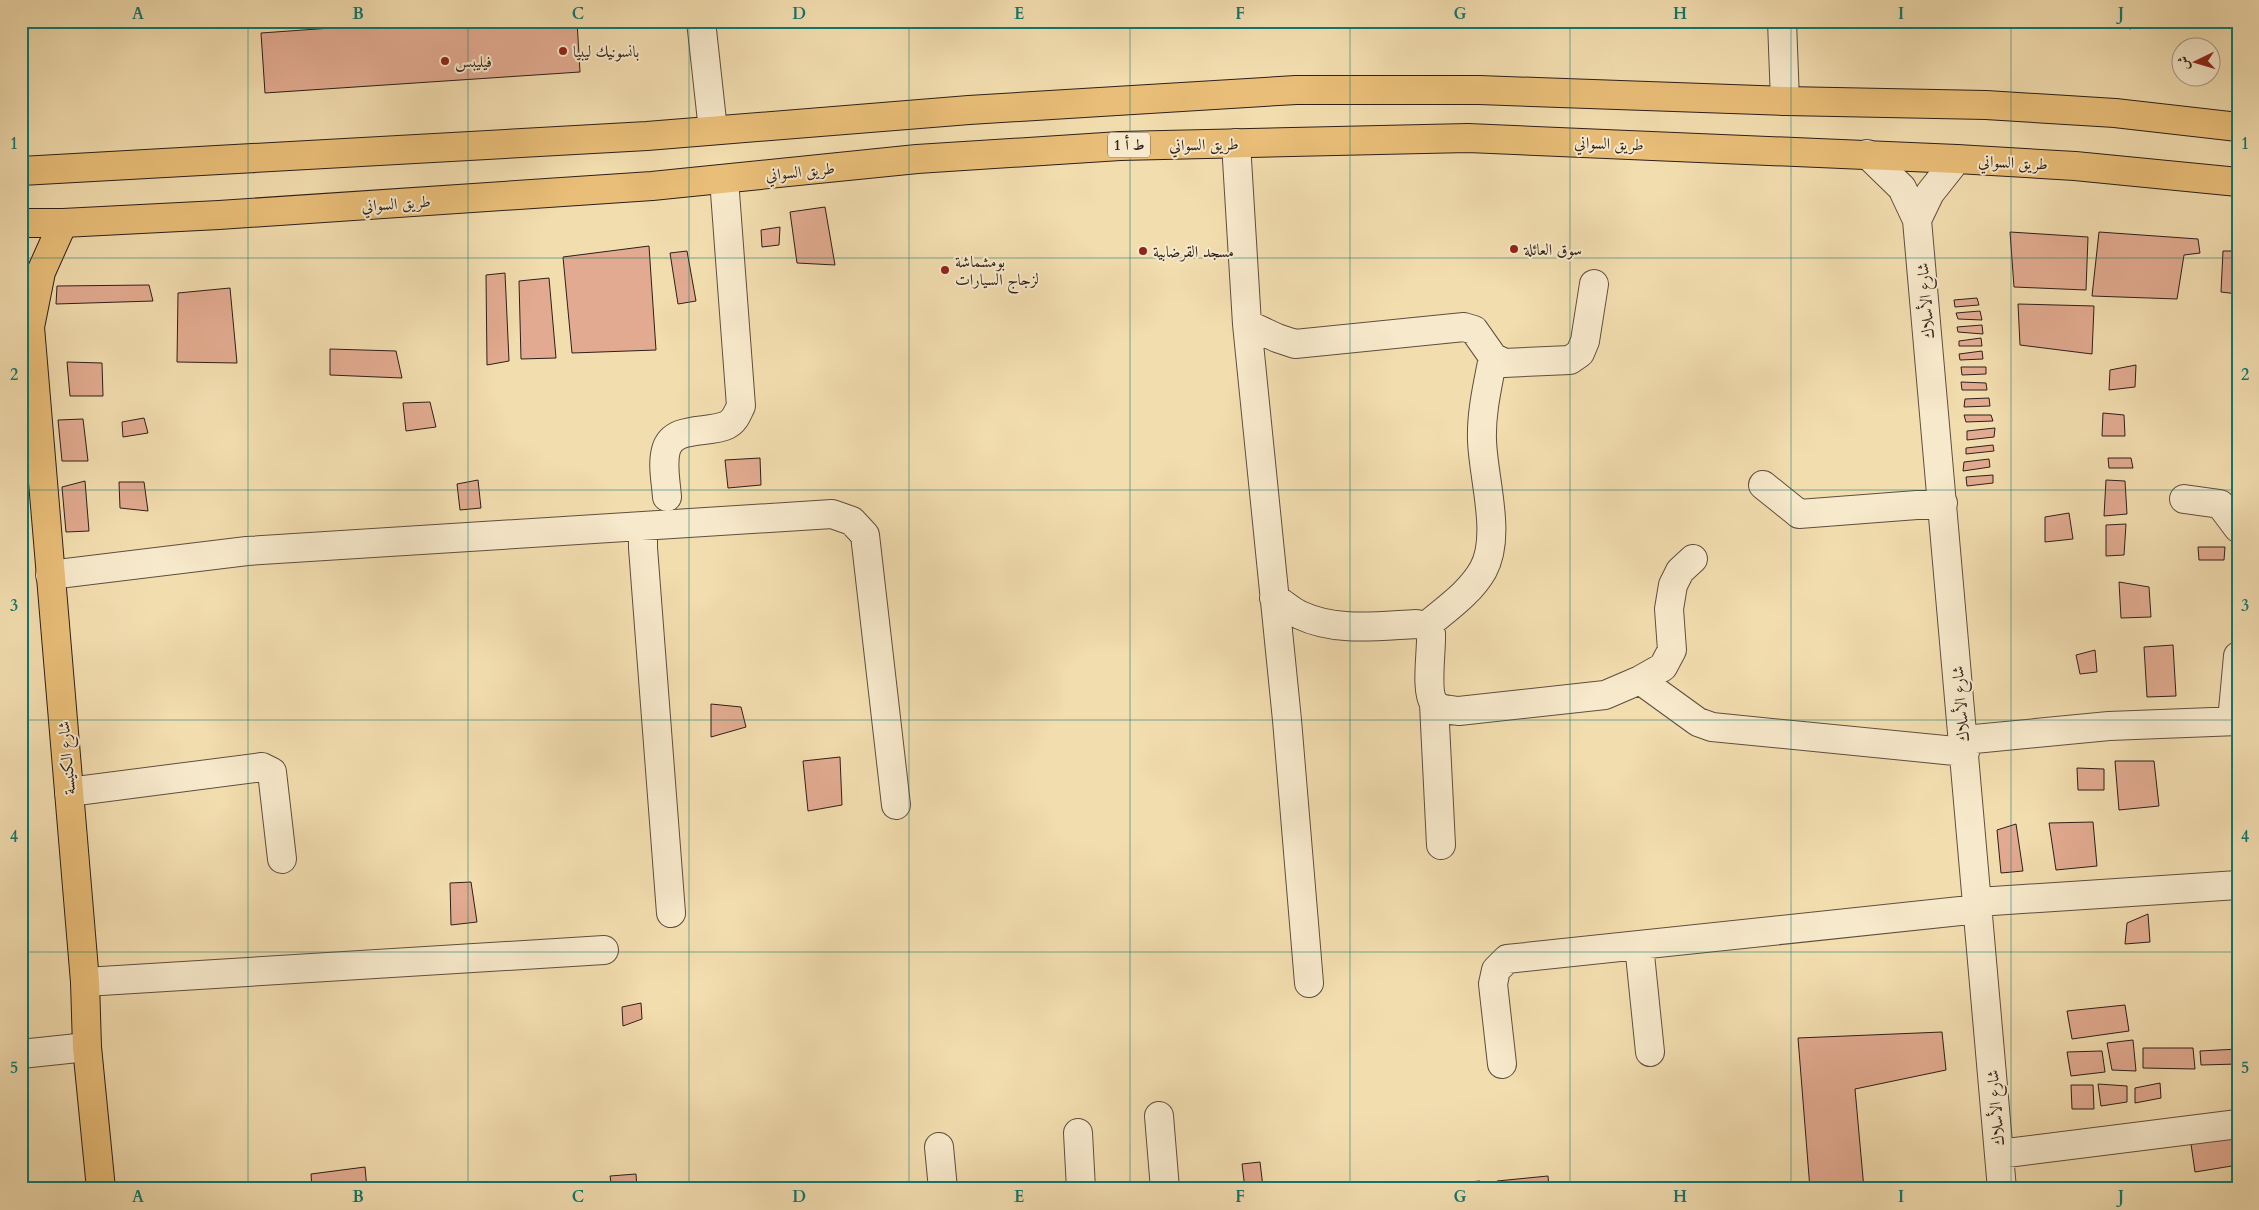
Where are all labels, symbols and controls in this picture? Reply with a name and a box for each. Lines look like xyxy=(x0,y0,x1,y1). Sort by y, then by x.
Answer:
text: A xyxy=(132,3,144,25)
text: B xyxy=(352,3,364,25)
text: C xyxy=(572,3,584,25)
text: D xyxy=(792,3,806,25)
text: E xyxy=(1014,3,1024,25)
text: F xyxy=(1235,3,1245,25)
text: G xyxy=(1453,3,1467,25)
text: H xyxy=(1673,3,1687,25)
text: I xyxy=(1898,3,1904,25)
text: J xyxy=(2116,3,2124,25)
north arrow xyxy=(2172,38,2222,88)
place label: بانسونيك ليبيا xyxy=(573,41,639,63)
marker: بانسونيك ليبيا xyxy=(557,45,569,57)
place label: فيليبس xyxy=(455,51,492,73)
marker: فيليبس xyxy=(439,55,451,67)
text: ش xyxy=(2173,55,2194,71)
road number: ط أ 1 xyxy=(1108,132,1150,158)
street label: طريق السواني xyxy=(1574,132,1644,157)
text: 1 xyxy=(10,133,18,155)
street label: طريق السواني xyxy=(1169,133,1239,158)
text: 1 xyxy=(2241,133,2249,155)
street label: طريق السواني xyxy=(1978,150,2048,177)
street label: طريق السواني xyxy=(764,157,836,188)
street label: طريق السواني xyxy=(361,191,432,218)
place label: سوق العائلة xyxy=(1523,239,1582,261)
place label: مسجد القرضابية xyxy=(1153,241,1234,263)
marker: سوق العائلة xyxy=(1508,243,1520,255)
marker: مسجد القرضابية xyxy=(1137,245,1149,257)
place label: بومشماشة لزجاج السيارات xyxy=(955,251,1039,294)
street label: شارع الأسلاك xyxy=(1911,262,1942,340)
marker: بومشماشة لزجاج السيارات xyxy=(939,264,951,276)
text: 2 xyxy=(10,364,18,386)
text: 2 xyxy=(2241,364,2249,386)
text: 3 xyxy=(10,595,18,617)
text: 3 xyxy=(2241,595,2249,617)
street label: شارع الأسلاك xyxy=(1946,665,1977,743)
street label: شارع الكنيسة xyxy=(53,720,83,796)
text: 4 xyxy=(10,826,18,848)
text: 4 xyxy=(2241,826,2249,848)
text: 5 xyxy=(10,1057,18,1079)
text: 5 xyxy=(2241,1057,2249,1079)
street label: شارع الأسلاك xyxy=(1981,1069,2012,1147)
text: A xyxy=(132,1186,144,1208)
text: B xyxy=(352,1186,364,1208)
text: C xyxy=(572,1186,584,1208)
text: D xyxy=(792,1186,806,1208)
text: E xyxy=(1014,1186,1024,1208)
text: F xyxy=(1235,1186,1245,1208)
text: G xyxy=(1453,1186,1467,1208)
text: H xyxy=(1673,1186,1687,1208)
text: I xyxy=(1898,1186,1904,1208)
text: J xyxy=(2116,1186,2124,1208)

